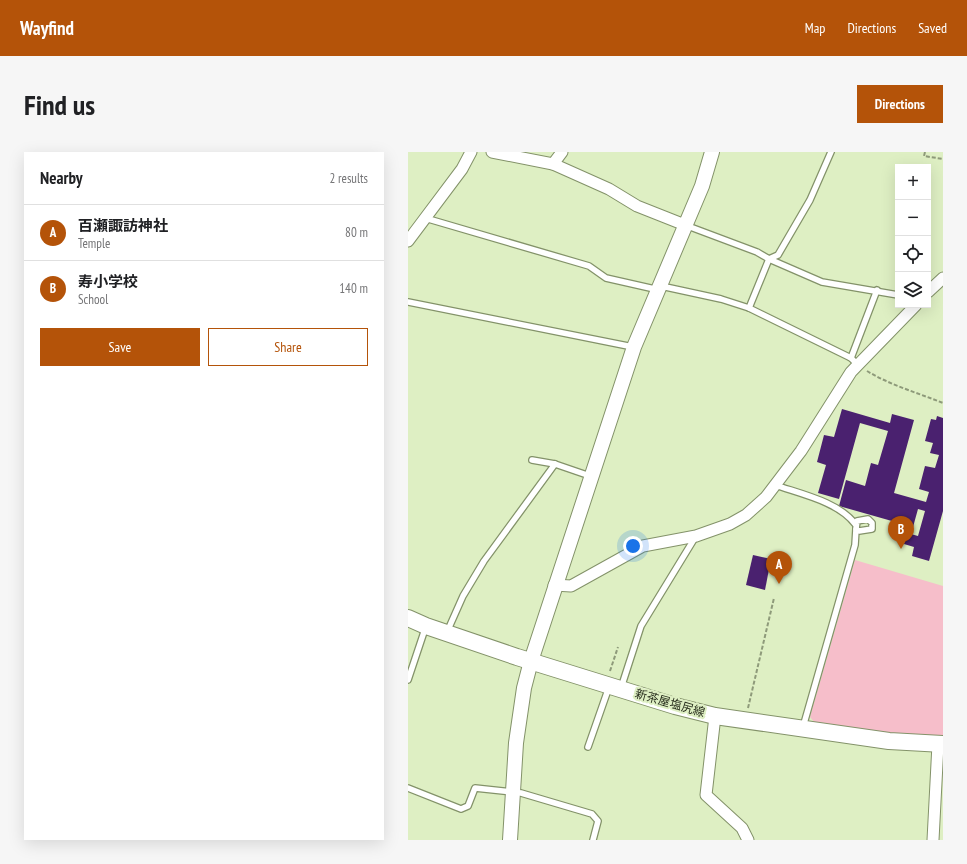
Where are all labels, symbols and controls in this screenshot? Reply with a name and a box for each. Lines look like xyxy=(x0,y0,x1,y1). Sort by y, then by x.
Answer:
text: Wayfind xyxy=(20,16,74,40)
text: Map xyxy=(805,19,825,37)
text: Directions xyxy=(847,19,896,37)
text: Saved xyxy=(918,19,947,37)
button: Directions xyxy=(857,85,943,123)
text: Find us xyxy=(24,86,95,123)
map controls xyxy=(895,164,931,308)
button: + xyxy=(895,164,931,200)
text: Nearby xyxy=(40,167,83,189)
text: 2 results xyxy=(329,170,368,187)
button: − xyxy=(895,200,931,236)
text: 百瀬諏訪神社 xyxy=(78,216,168,235)
text: A xyxy=(50,224,56,241)
text: 80 m xyxy=(345,224,368,241)
text: Temple xyxy=(78,235,110,252)
button: locate xyxy=(895,236,931,272)
text: 寿小学校 xyxy=(78,272,138,291)
button: layers xyxy=(895,272,931,308)
text: B xyxy=(50,280,56,297)
text: 140 m xyxy=(339,280,368,297)
text: School xyxy=(78,291,108,308)
button: Save xyxy=(40,328,200,366)
button: Share xyxy=(208,328,368,366)
pin: B xyxy=(888,516,914,549)
your location xyxy=(623,536,643,556)
pin: A xyxy=(766,551,792,584)
street label: 新茶屋塩尻線 xyxy=(633,685,707,720)

